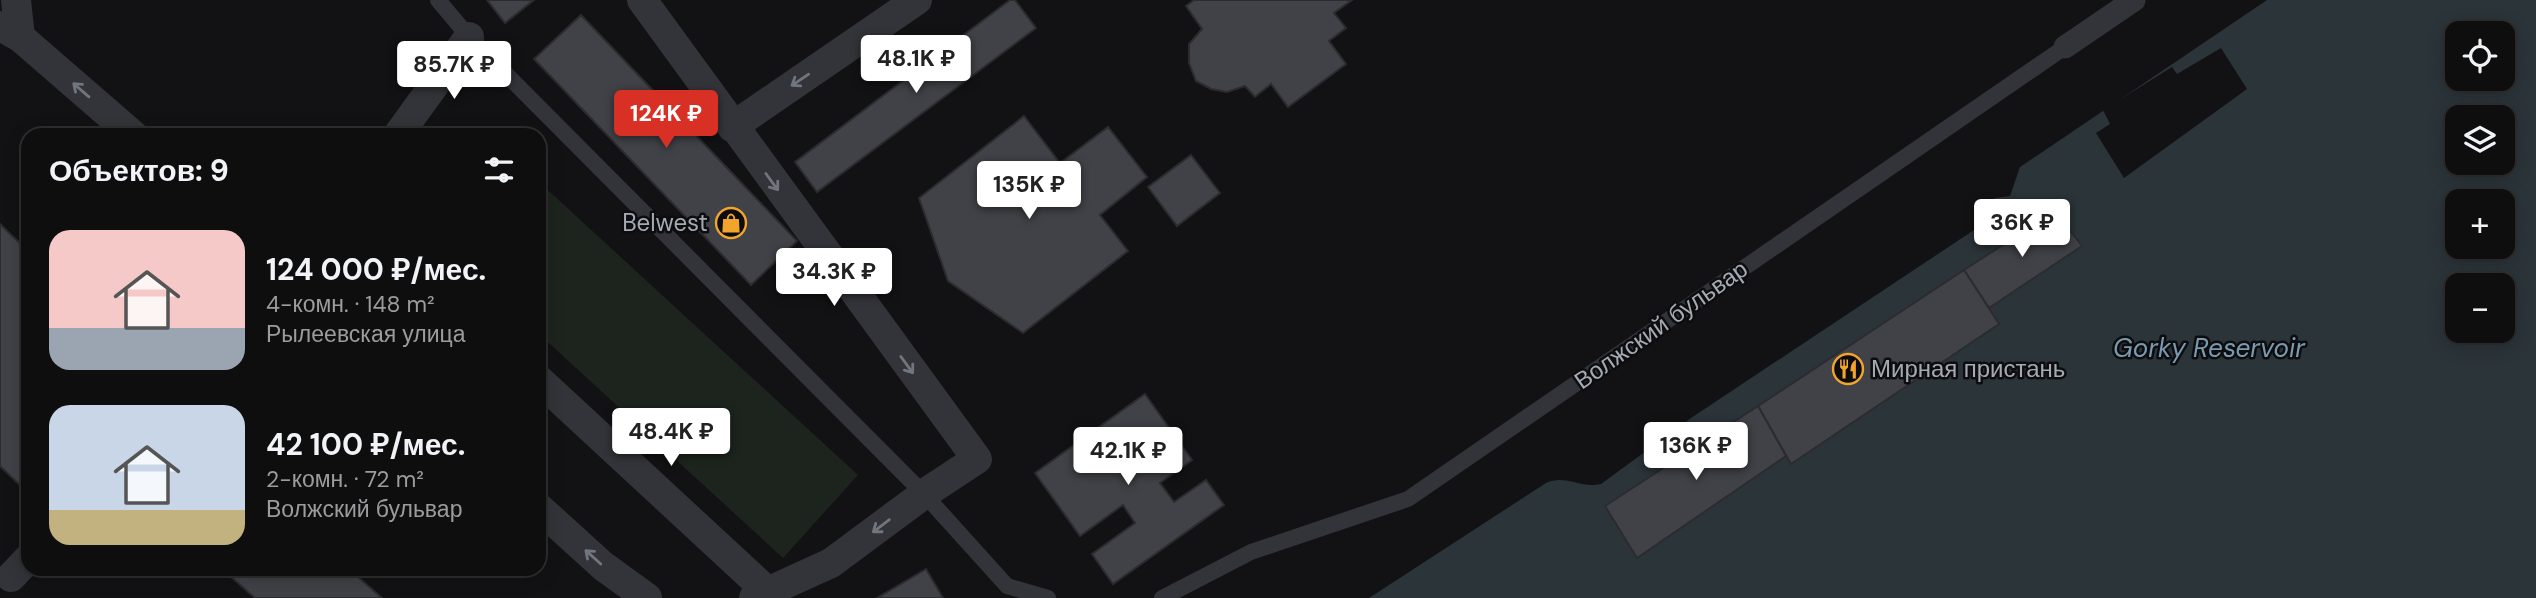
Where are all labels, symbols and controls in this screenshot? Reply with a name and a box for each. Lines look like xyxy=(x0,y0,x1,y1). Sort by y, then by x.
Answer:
map controls xyxy=(2445,21,2515,343)
button: locate xyxy=(2445,21,2515,91)
pin: 48.1K ₽ xyxy=(851,36,981,95)
pin: 85.7K ₽ xyxy=(389,42,519,101)
text: 48.1K ₽ xyxy=(877,43,955,73)
text: 85.7K ₽ xyxy=(413,49,495,79)
one-way arrow xyxy=(791,73,810,87)
one-way arrow xyxy=(72,82,90,98)
pin: 124K ₽ xyxy=(609,90,723,150)
text: 124K ₽ xyxy=(630,98,702,128)
button: layers xyxy=(2445,105,2515,175)
text: Объектов: 9 xyxy=(49,151,229,190)
icon: filters xyxy=(480,151,518,189)
pin: 135K ₽ xyxy=(972,162,1086,221)
text: 135K ₽ xyxy=(993,169,1065,199)
one-way arrow xyxy=(765,172,780,191)
button: + xyxy=(2445,189,2515,259)
pin: 36K ₽ xyxy=(1973,200,2071,259)
shop icon: Belwest xyxy=(714,206,748,240)
place label: Belwest xyxy=(622,207,708,238)
text: 36K ₽ xyxy=(1990,207,2054,237)
pin: 34.3K ₽ xyxy=(769,248,899,308)
text: 124 000 ₽/мес. xyxy=(266,250,486,289)
street label: Волжский бульвар xyxy=(1568,253,1754,396)
text: 34.3K ₽ xyxy=(792,256,876,286)
icon: home xyxy=(105,258,189,342)
button: − xyxy=(2445,273,2515,343)
text: 4-комн. · 148 m² xyxy=(266,289,435,319)
text: Рылеевская улица xyxy=(266,319,466,349)
water label: Gorky Reservoir xyxy=(2113,331,2306,365)
restaurant icon: Мирная пристань xyxy=(1831,352,1865,386)
place label: Мирная пристань xyxy=(1871,353,2065,384)
one-way arrow xyxy=(900,355,915,374)
pin: 48.4K ₽ xyxy=(606,408,736,468)
text: 48.4K ₽ xyxy=(628,416,714,446)
pin: 136K ₽ xyxy=(1639,422,1753,482)
text: 42 100 ₽/мес. xyxy=(266,425,465,464)
pin: 42.1K ₽ xyxy=(1063,428,1193,487)
text: 136K ₽ xyxy=(1660,430,1732,460)
icon: home xyxy=(105,433,189,517)
text: 42.1K ₽ xyxy=(1089,435,1167,465)
text: 2-комн. · 72 m² xyxy=(266,464,424,494)
text: Волжский бульвар xyxy=(266,494,462,524)
one-way arrow xyxy=(872,519,890,534)
one-way arrow xyxy=(584,549,602,565)

